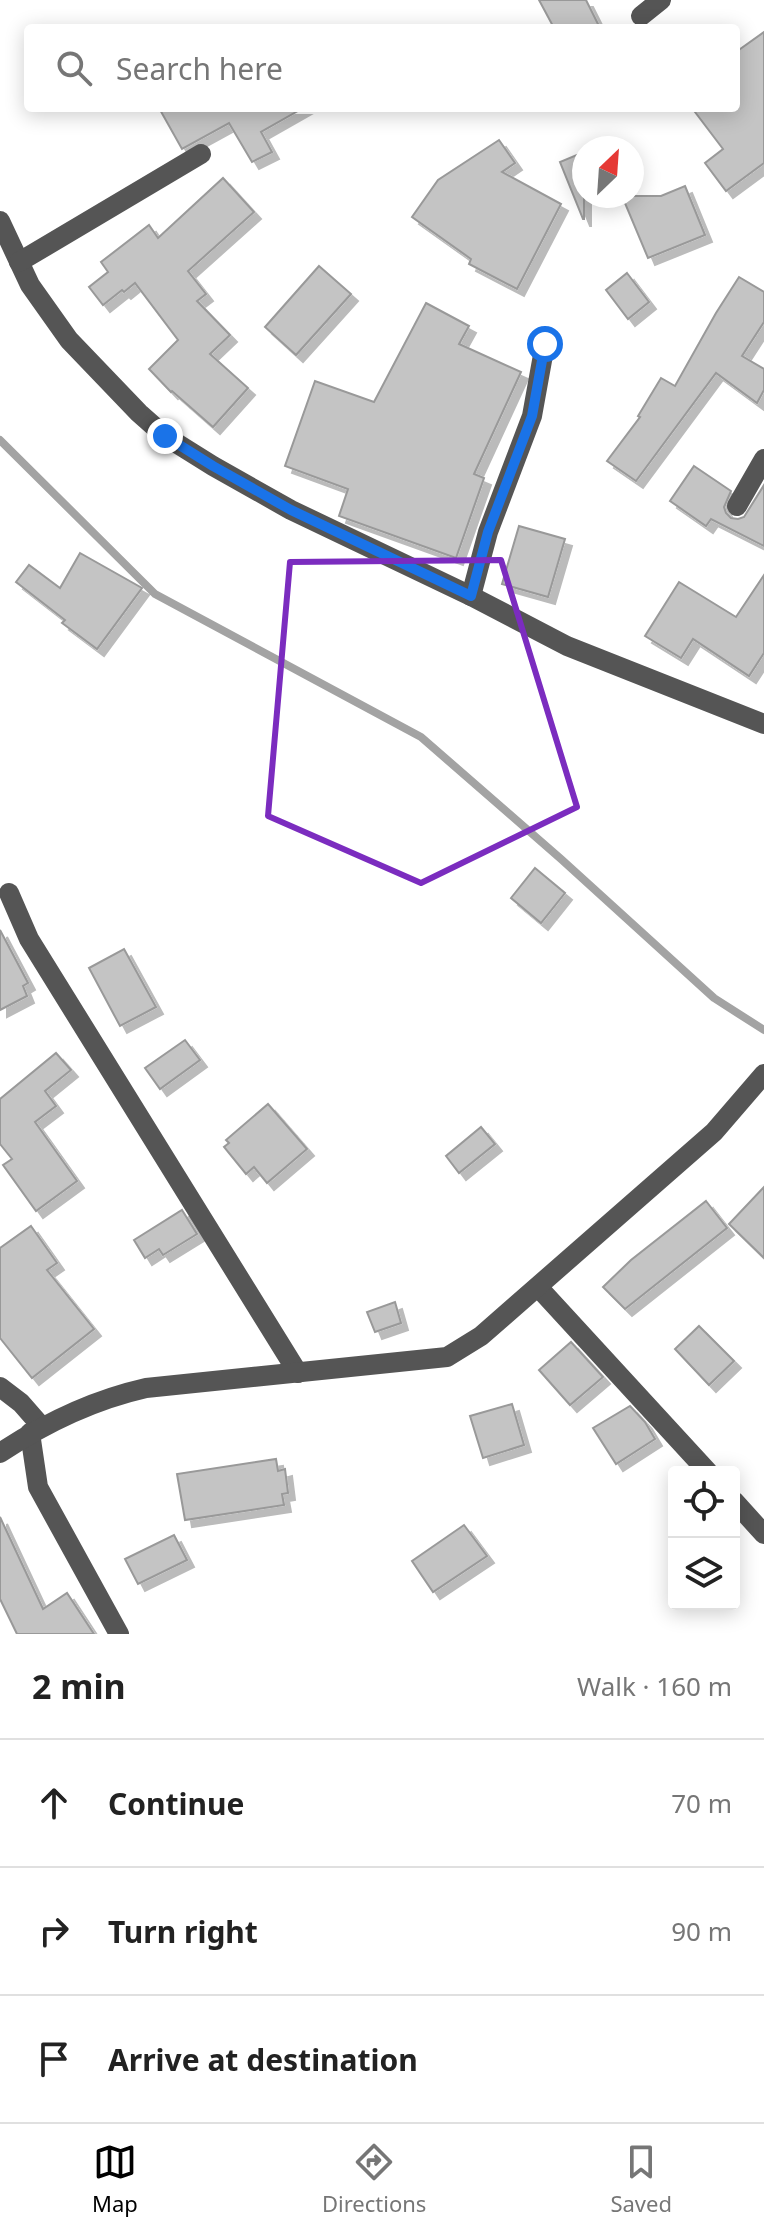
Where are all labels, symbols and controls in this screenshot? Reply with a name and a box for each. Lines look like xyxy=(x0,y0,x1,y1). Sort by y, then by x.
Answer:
search box xyxy=(24,24,740,112)
icon: search xyxy=(52,46,96,90)
text: Search here xyxy=(116,48,283,89)
north arrow xyxy=(572,136,644,208)
route start xyxy=(527,326,563,362)
route end xyxy=(147,418,183,454)
map controls xyxy=(668,1466,740,1610)
button: locate xyxy=(668,1466,740,1538)
button: layers xyxy=(668,1538,740,1610)
text: 2 min xyxy=(32,1663,126,1709)
text: Walk · 160 m xyxy=(577,1668,732,1704)
icon: ahead xyxy=(32,1781,76,1825)
text: Continue xyxy=(108,1783,244,1824)
text: 70 m xyxy=(671,1785,732,1821)
icon: right xyxy=(32,1909,76,1953)
text: Turn right xyxy=(108,1911,258,1952)
text: 90 m xyxy=(671,1913,732,1949)
icon: arrive xyxy=(32,2037,76,2081)
text: Arrive at destination xyxy=(108,2039,418,2080)
tab: Map xyxy=(92,2140,138,2218)
tab: Directions xyxy=(322,2140,426,2218)
tab: Saved xyxy=(610,2140,672,2218)

